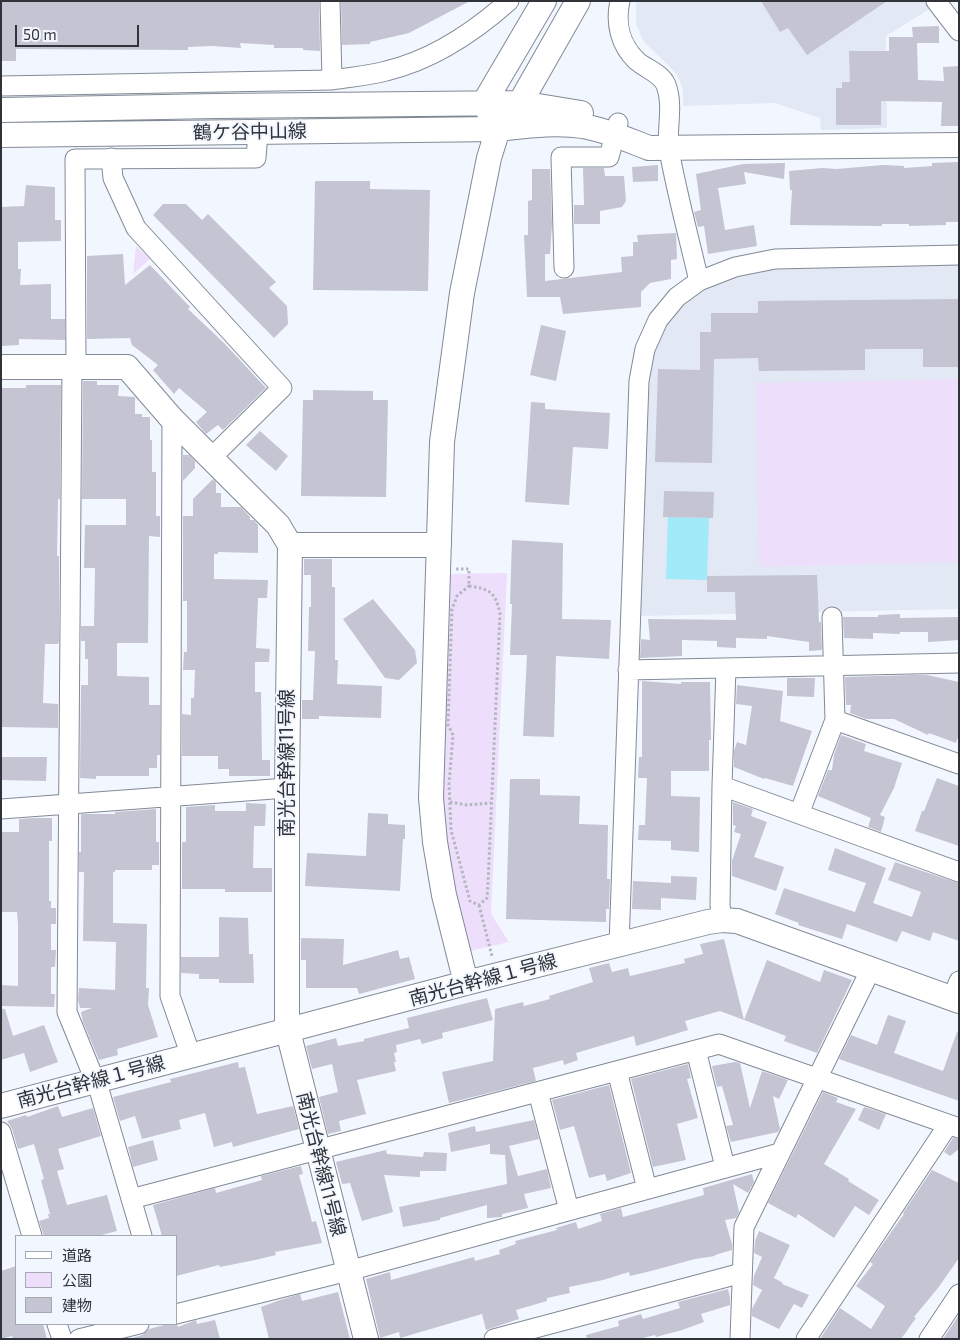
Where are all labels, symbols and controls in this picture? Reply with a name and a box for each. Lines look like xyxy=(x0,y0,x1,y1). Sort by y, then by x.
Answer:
scale bar xyxy=(18,15,141,47)
text: 50 m xyxy=(23,25,57,43)
street label: 鶴ケ谷中山線 xyxy=(193,120,307,144)
street label: 南光台幹線11号線 xyxy=(276,689,298,837)
street label: 南光台幹線１号線 xyxy=(407,949,559,1011)
street label: 南光台幹線１号線 xyxy=(15,1051,167,1113)
street label: 南光台幹線11号線 xyxy=(292,1089,350,1239)
legend xyxy=(15,1235,178,1325)
text: 道路 xyxy=(62,1246,92,1264)
text: 公園 xyxy=(62,1271,92,1289)
text: 建物 xyxy=(62,1296,92,1314)

